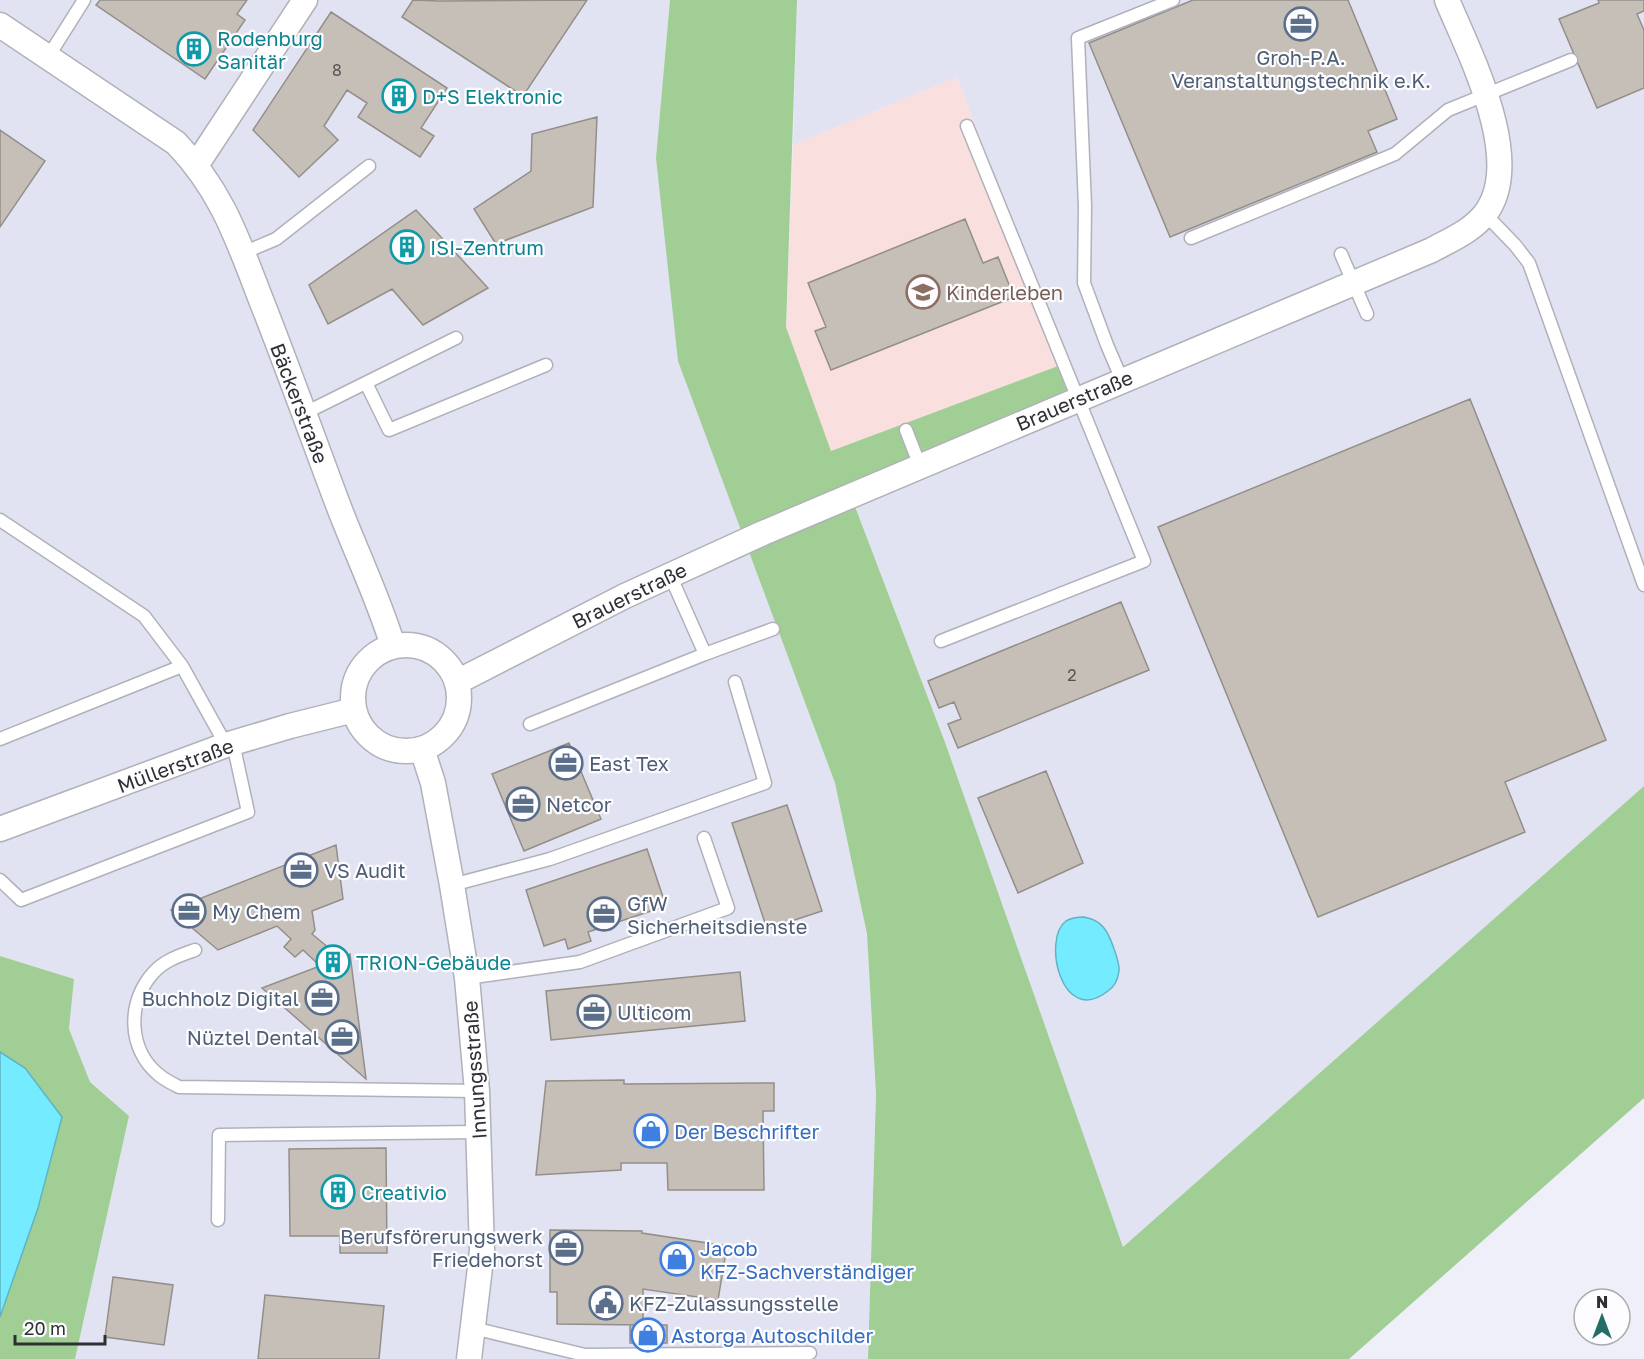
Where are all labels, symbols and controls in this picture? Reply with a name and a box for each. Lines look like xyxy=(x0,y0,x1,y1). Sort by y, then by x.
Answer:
office icon: Groh-P.A. Veranstaltungstechnik e.K. xyxy=(1283,6,1319,42)
place label: Rodenburg Sanitär xyxy=(217,26,323,73)
building icon: Rodenburg Sanitär xyxy=(176,31,212,67)
place label: Groh-P.A. Veranstaltungstechnik e.K. xyxy=(1171,45,1431,92)
house number: 8 xyxy=(332,60,342,80)
building icon: D+S Elektronic xyxy=(381,78,417,114)
place label: D+S Elektronic xyxy=(422,84,563,108)
building icon: ISI-Zentrum xyxy=(389,229,425,265)
place label: ISI-Zentrum xyxy=(430,235,544,259)
school or university icon: Kinderleben xyxy=(905,274,941,310)
place label: Kinderleben xyxy=(946,280,1063,304)
street label: Bäckerstraße xyxy=(266,340,334,466)
street label: Brauerstraße xyxy=(1012,365,1136,435)
street label: Brauerstraße xyxy=(568,557,690,633)
house number: 2 xyxy=(1067,665,1077,685)
street label: Müllerstraße xyxy=(114,733,236,797)
office icon: East Tex xyxy=(548,745,584,781)
place label: East Tex xyxy=(589,751,669,775)
office icon: Netcor xyxy=(505,786,541,822)
place label: Netcor xyxy=(546,792,612,816)
office icon: VS Audit xyxy=(283,852,319,888)
place label: VS Audit xyxy=(324,858,406,882)
place label: GfW Sicherheitsdienste xyxy=(627,891,807,938)
office icon: My Chem xyxy=(171,893,207,929)
office icon: GfW Sicherheitsdienste xyxy=(586,896,622,932)
place label: My Chem xyxy=(212,899,301,923)
building icon: TRION-Gebäude xyxy=(315,944,351,980)
place label: TRION-Gebäude xyxy=(356,950,511,974)
office icon: Buchholz Digital xyxy=(304,980,340,1016)
place label: Buchholz Digital xyxy=(141,986,299,1010)
office icon: Ulticom xyxy=(576,994,612,1030)
street label: Innungsstraße xyxy=(457,1000,491,1140)
place label: Ulticom xyxy=(617,1000,692,1024)
office icon: Nüztel Dental xyxy=(324,1019,360,1055)
place label: Nüztel Dental xyxy=(187,1025,319,1049)
shop icon: Der Beschrifter xyxy=(633,1113,669,1149)
place label: Der Beschrifter xyxy=(674,1119,819,1143)
building icon: Creativio xyxy=(320,1174,356,1210)
place label: Creativio xyxy=(361,1180,447,1204)
place label: Berufsförerungswerk Friedehorst xyxy=(340,1224,543,1271)
office icon: Berufsförerungswerk Friedehorst xyxy=(548,1230,584,1266)
place label: Jacob KFZ-Sachverständiger xyxy=(700,1236,914,1283)
shop icon: Jacob KFZ-Sachverständiger xyxy=(659,1241,695,1277)
public building icon: KFZ-Zulassungsstelle xyxy=(588,1285,624,1321)
north arrow xyxy=(1572,1287,1632,1347)
place label: KFZ-Zulassungsstelle xyxy=(629,1291,839,1315)
text: N xyxy=(1596,1292,1608,1312)
scale bar xyxy=(15,1308,105,1346)
text: 20 m xyxy=(24,1317,66,1339)
shop icon: Astorga Autoschilder xyxy=(630,1317,666,1353)
place label: Astorga Autoschilder xyxy=(671,1323,873,1347)

